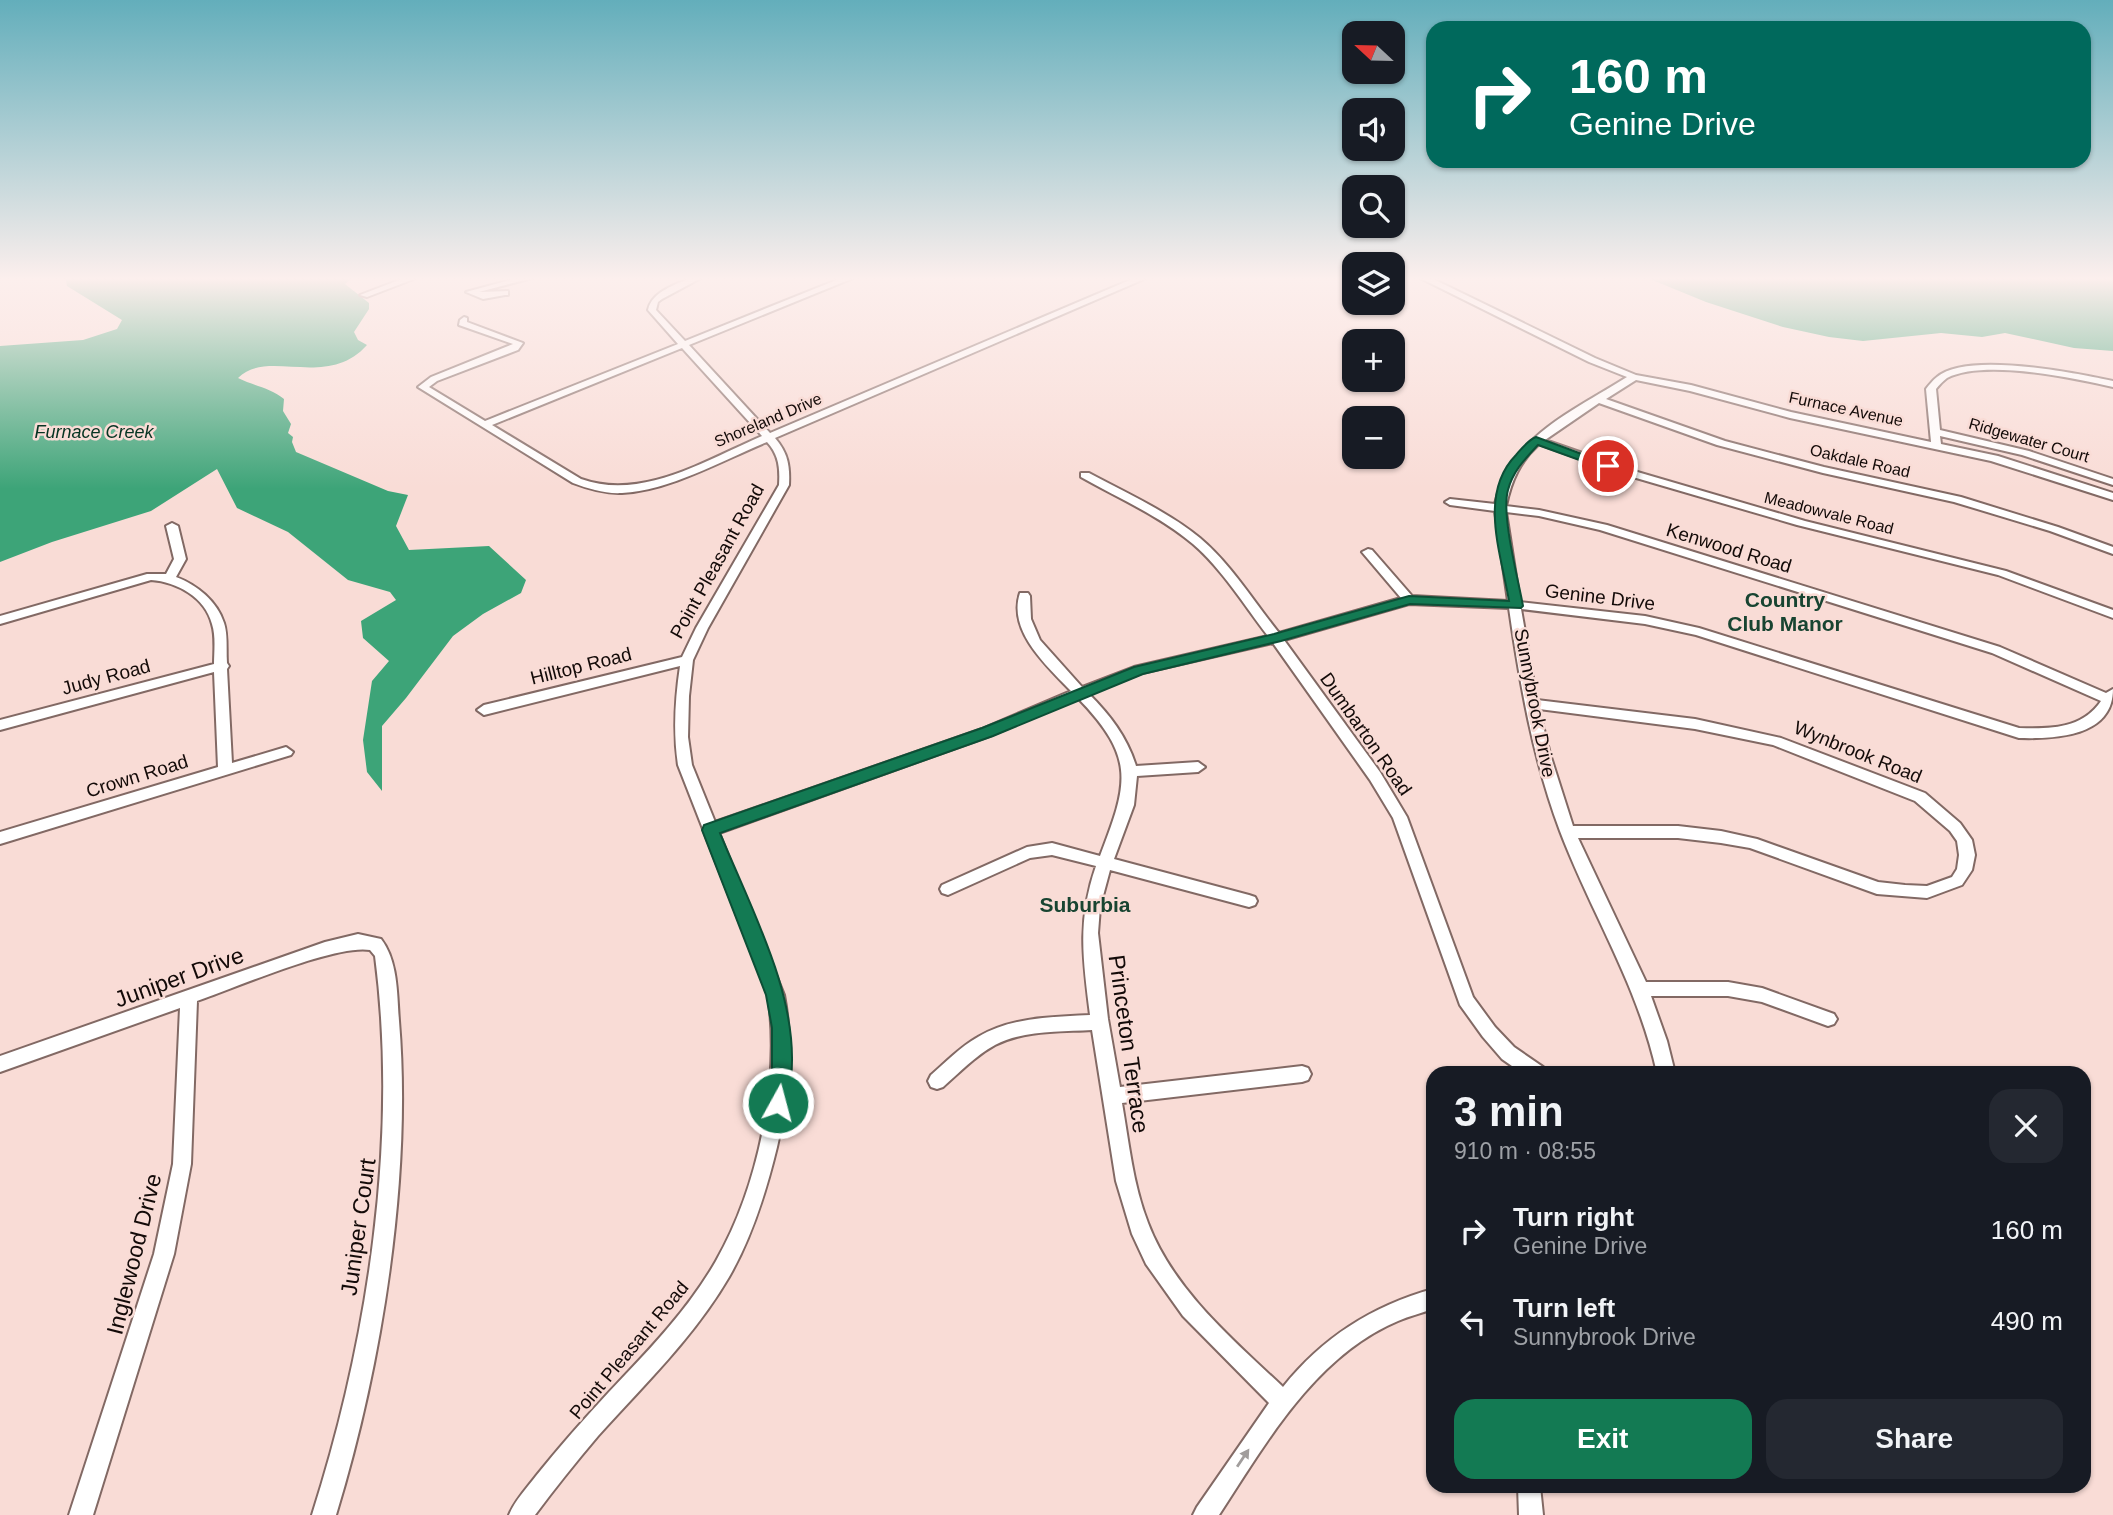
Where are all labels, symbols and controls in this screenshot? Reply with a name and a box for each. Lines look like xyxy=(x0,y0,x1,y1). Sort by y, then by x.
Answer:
north arrow xyxy=(1342,21,1405,84)
map controls xyxy=(1342,21,1405,469)
icon: right xyxy=(1454,49,1545,140)
text: 160 m xyxy=(1569,49,1708,103)
button: sound xyxy=(1342,98,1405,161)
text: Genine Drive xyxy=(1569,106,1756,142)
button: search xyxy=(1342,175,1405,238)
button: layers xyxy=(1342,252,1405,315)
button: + xyxy=(1342,329,1405,392)
street label: Furnace Avenue xyxy=(1787,389,1905,429)
street label: Shoreland Drive xyxy=(712,390,824,450)
button: − xyxy=(1342,406,1405,469)
street label: Ridgewater Court xyxy=(1967,415,2092,465)
water label: Furnace Creek xyxy=(34,422,155,442)
pin xyxy=(1578,436,1638,496)
street label: Oakdale Road xyxy=(1808,441,1912,481)
icon: arrive xyxy=(1589,447,1627,485)
street label: Point Pleasant Road xyxy=(666,480,768,642)
street label: Meadowvale Road xyxy=(1763,489,1895,537)
street label: Kenwood Road xyxy=(1664,519,1794,577)
street label: Genine Drive xyxy=(1544,580,1656,614)
district label: Country Club Manor xyxy=(1727,588,1843,635)
street label: Sunnybrook Drive xyxy=(1510,627,1560,779)
street label: Hilltop Road xyxy=(528,643,634,689)
street label: Judy Road xyxy=(59,655,153,699)
street label: Dumbarton Road xyxy=(1316,669,1416,799)
street label: Wynbrook Road xyxy=(1791,717,1925,787)
street label: Crown Road xyxy=(83,751,191,801)
district label: Suburbia xyxy=(1039,893,1131,916)
street label: Juniper Drive xyxy=(111,942,247,1012)
street label: Princeton Terrace xyxy=(1104,953,1154,1135)
position arrow xyxy=(741,1066,815,1140)
text: 3 min xyxy=(1454,1088,1564,1135)
button: close xyxy=(1989,1089,2063,1163)
text: 910 m · 08:55 xyxy=(1454,1138,1596,1164)
street label: Juniper Court xyxy=(336,1156,381,1297)
street label: Inglewood Drive xyxy=(101,1171,167,1337)
text: Turn right xyxy=(1513,1202,1634,1232)
icon: right xyxy=(1454,1212,1492,1250)
text: 160 m xyxy=(1991,1215,2063,1245)
text: Genine Drive xyxy=(1513,1233,1647,1259)
street label: Point Pleasant Road xyxy=(565,1277,693,1423)
text: Turn left xyxy=(1513,1293,1615,1323)
icon: left xyxy=(1454,1303,1492,1341)
text: 490 m xyxy=(1991,1306,2063,1336)
text: Sunnybrook Drive xyxy=(1513,1324,1696,1350)
button: Exit xyxy=(1454,1399,1752,1479)
button: Share xyxy=(1766,1399,2063,1479)
one-way arrow xyxy=(1237,1449,1250,1468)

